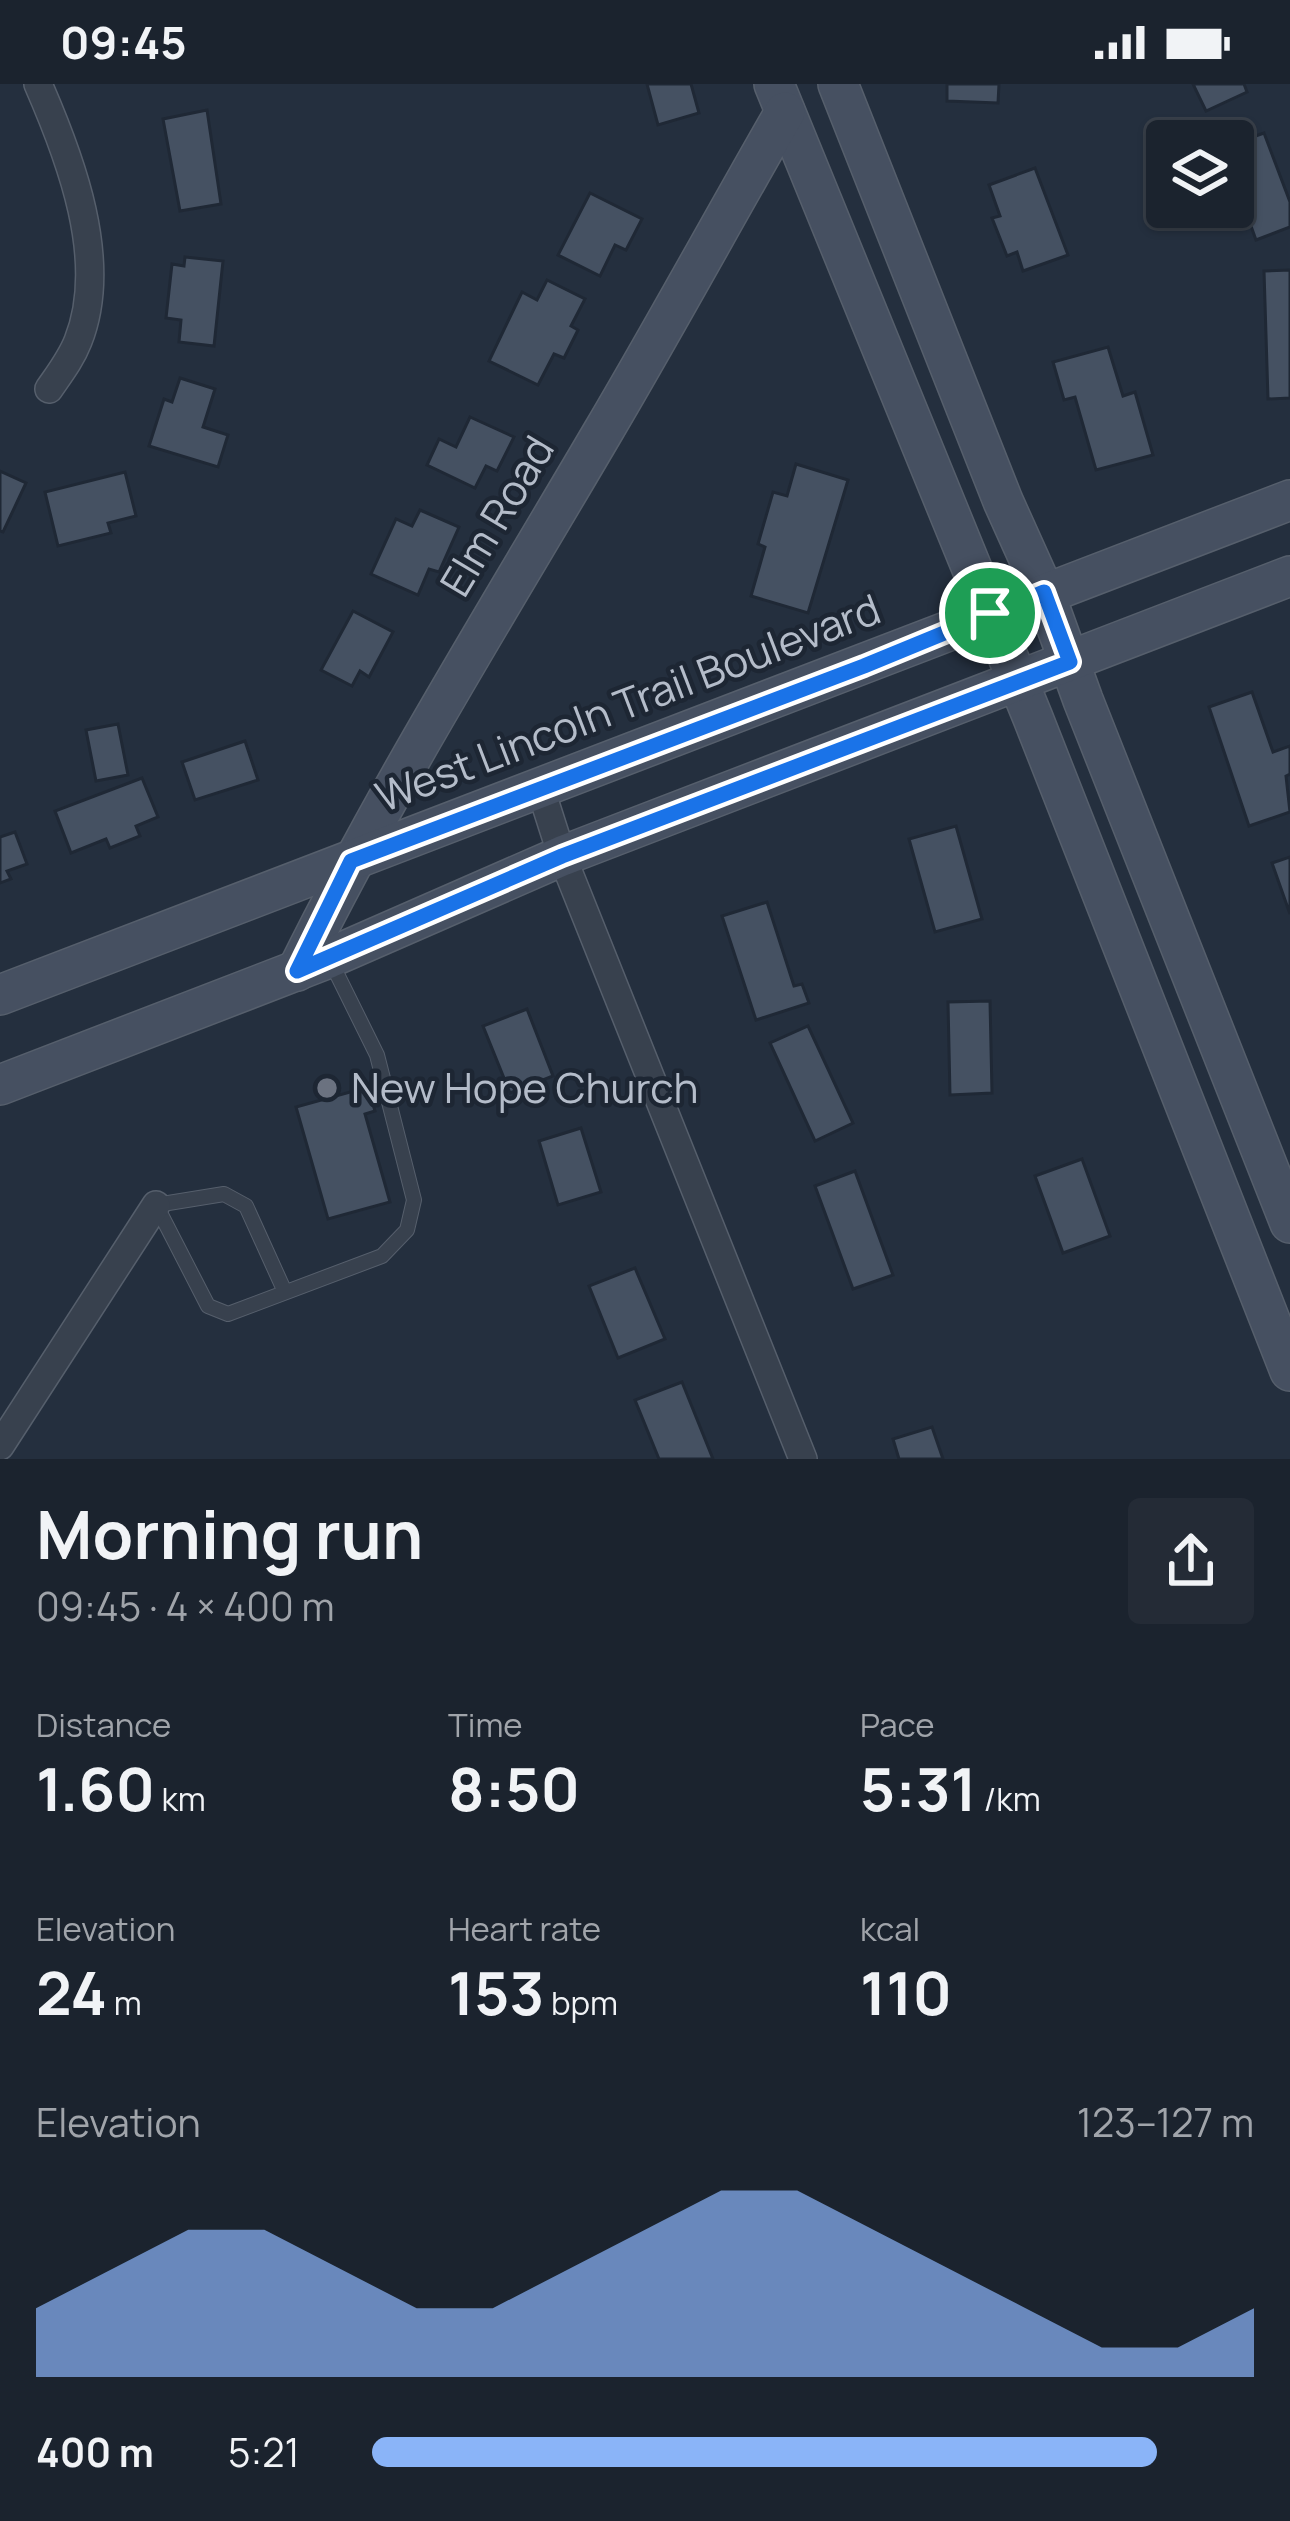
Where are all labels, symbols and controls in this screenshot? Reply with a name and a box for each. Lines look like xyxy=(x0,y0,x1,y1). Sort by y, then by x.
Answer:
text: 09:45 xyxy=(60,11,187,73)
map controls xyxy=(1146,120,1254,228)
button: layers xyxy=(1146,120,1254,228)
street label: Elm Road xyxy=(426,425,567,606)
pin xyxy=(939,562,1041,664)
street label: West Lincoln Trail Boulevard xyxy=(367,579,888,825)
icon: arrive xyxy=(957,580,1023,646)
place label: New Hope Church xyxy=(351,1058,698,1116)
marker: New Hope Church xyxy=(314,1075,340,1101)
text: Morning run xyxy=(36,1489,423,1579)
button: share xyxy=(1128,1498,1254,1624)
text: 09:45 · 4 × 400 m xyxy=(36,1579,335,1633)
text: Distance xyxy=(36,1702,171,1747)
text: Time xyxy=(448,1702,523,1747)
text: Pace xyxy=(860,1702,935,1747)
text: 1.60 xyxy=(36,1747,155,1829)
text: 8:50 xyxy=(448,1747,580,1829)
text: 5:31 xyxy=(860,1747,977,1829)
text: km xyxy=(155,1776,206,1821)
text: /km xyxy=(977,1776,1041,1821)
text: Elevation xyxy=(36,1906,175,1951)
text: Heart rate xyxy=(448,1906,601,1951)
text: kcal xyxy=(860,1906,920,1951)
text: 24 xyxy=(36,1951,107,2033)
text: 153 xyxy=(448,1951,544,2033)
text: 110 xyxy=(860,1951,952,2033)
text: m xyxy=(107,1980,142,2025)
text: bpm xyxy=(544,1980,618,2025)
text: Elevation xyxy=(36,2095,201,2149)
text: 123–127 m xyxy=(1077,2095,1254,2149)
text: 400 m xyxy=(36,2425,154,2479)
text: 5:21 xyxy=(228,2425,300,2479)

